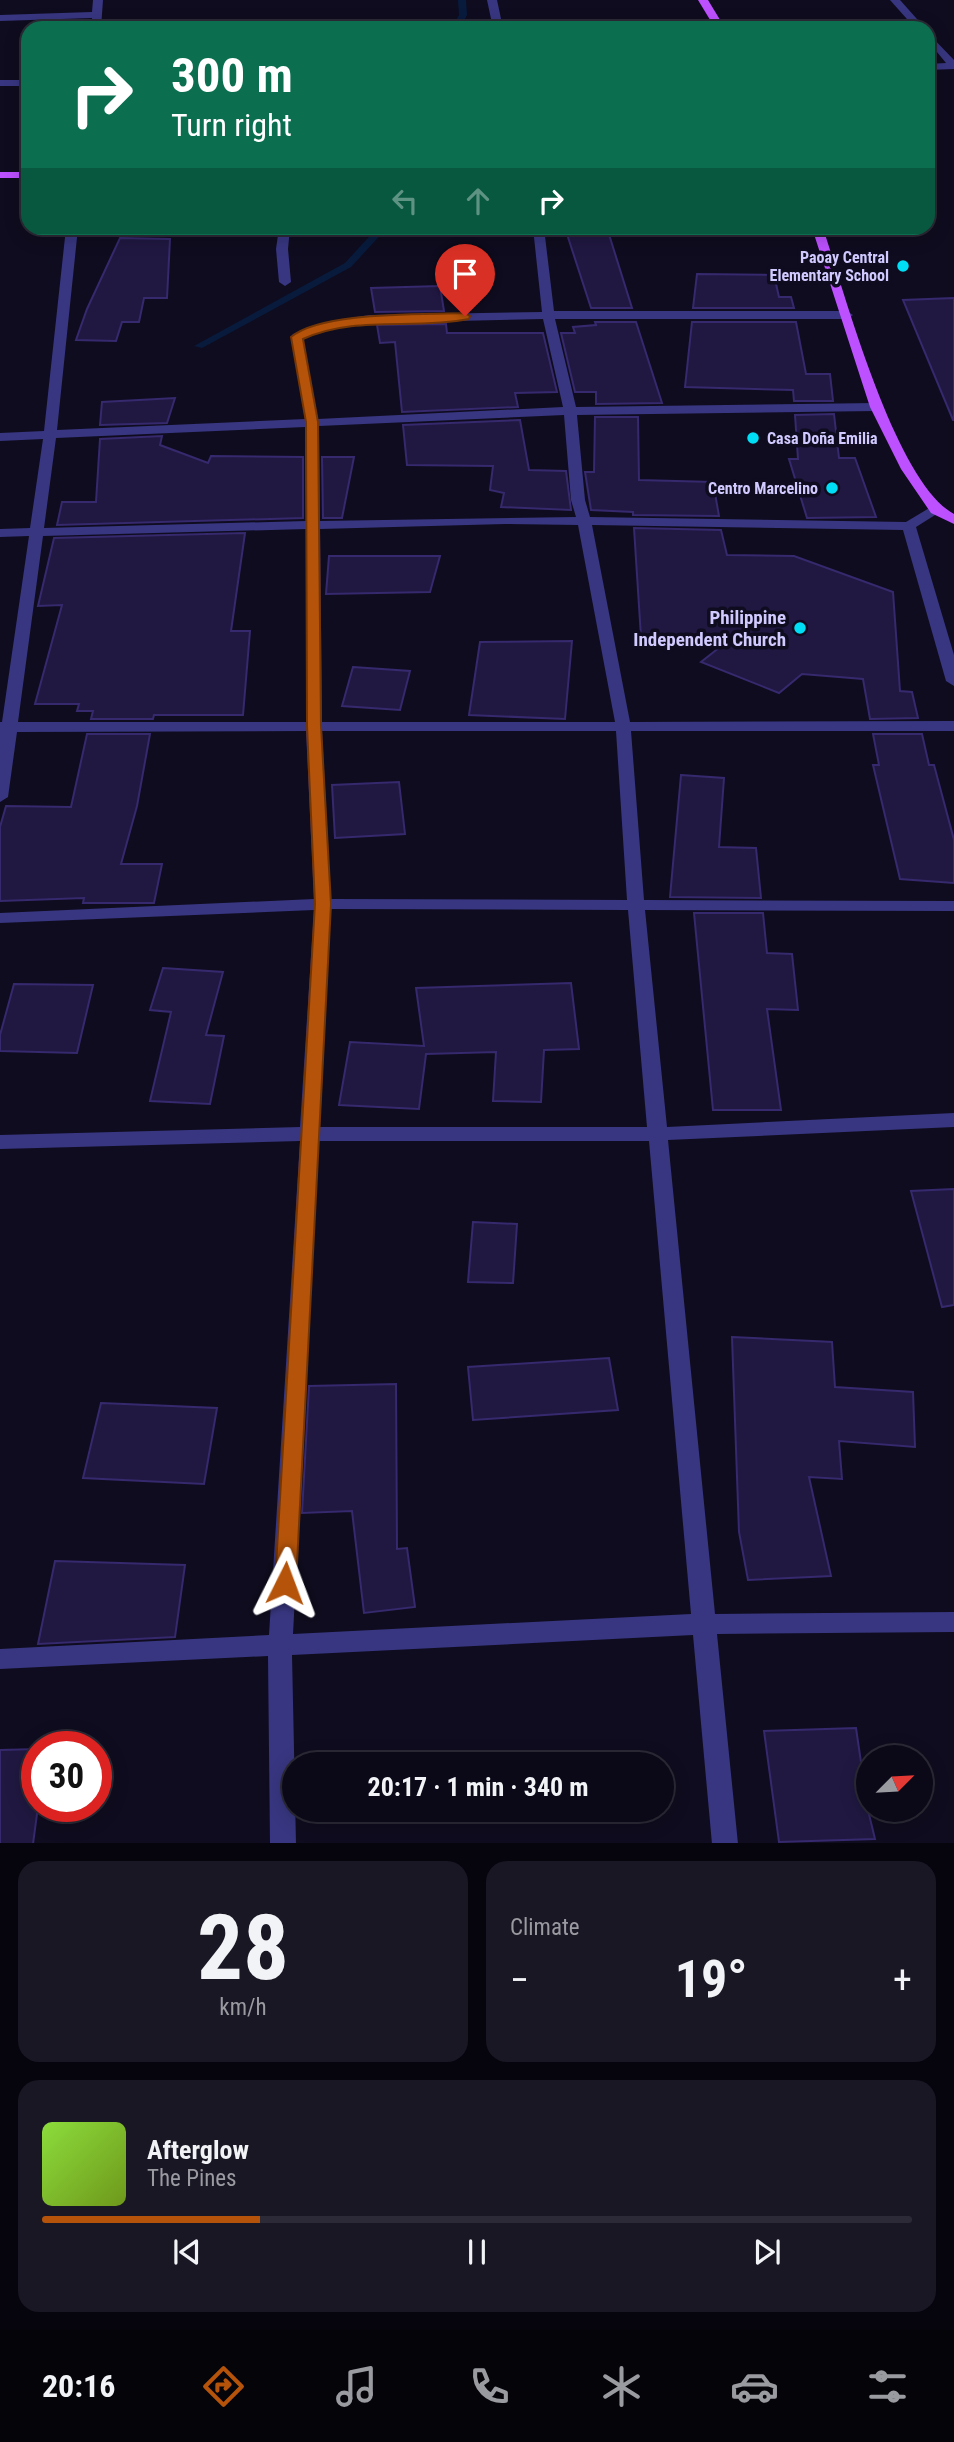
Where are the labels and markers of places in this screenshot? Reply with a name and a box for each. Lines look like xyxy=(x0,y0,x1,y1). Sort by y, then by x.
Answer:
pin xyxy=(435,244,495,316)
place label: Paoay Central Elementary School xyxy=(770,248,889,285)
marker: Paoay Central Elementary School xyxy=(895,258,911,274)
place label: Casa Doña Emilia xyxy=(767,429,878,448)
marker: Casa Doña Emilia xyxy=(745,430,761,446)
place label: Centro Marcelino xyxy=(708,479,818,498)
marker: Centro Marcelino xyxy=(824,480,840,496)
place label: Philippine Independent Church xyxy=(633,606,786,651)
marker: Philippine Independent Church xyxy=(792,620,808,636)

